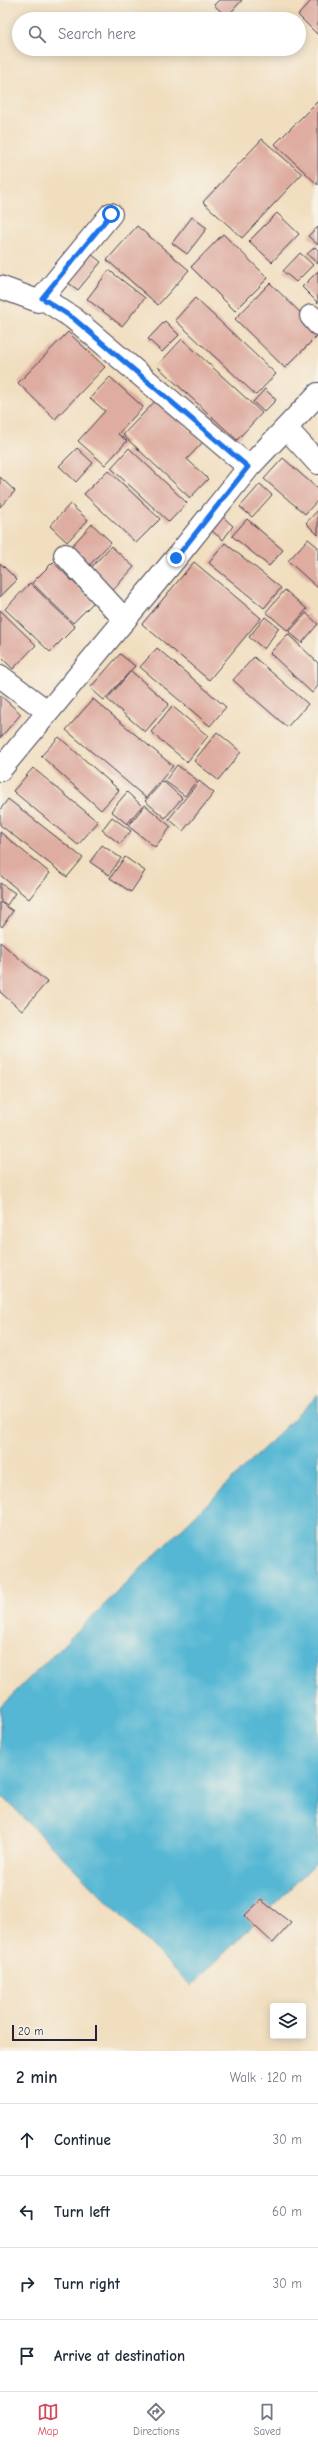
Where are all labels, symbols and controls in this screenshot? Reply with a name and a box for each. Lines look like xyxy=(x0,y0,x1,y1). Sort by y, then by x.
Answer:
search box xyxy=(12,12,306,56)
icon: search xyxy=(26,23,48,45)
text: Search here xyxy=(58,25,136,43)
route start xyxy=(102,205,120,223)
route end xyxy=(167,549,185,567)
map controls xyxy=(270,2003,306,2039)
button: layers xyxy=(270,2003,306,2039)
scale bar xyxy=(12,2023,97,2042)
text: 20 m xyxy=(18,2025,43,2038)
text: 2 min xyxy=(16,2068,57,2087)
text: Walk · 120 m xyxy=(230,2070,302,2085)
icon: ahead xyxy=(16,2129,38,2151)
text: Continue xyxy=(54,2131,111,2149)
text: 30 m xyxy=(272,2132,302,2147)
icon: left xyxy=(16,2201,38,2223)
text: Turn left xyxy=(54,2203,110,2221)
text: 60 m xyxy=(272,2204,302,2219)
icon: right xyxy=(16,2273,38,2295)
text: Turn right xyxy=(54,2275,120,2293)
text: 30 m xyxy=(272,2276,302,2291)
icon: arrive xyxy=(16,2345,38,2367)
text: Arrive at destination xyxy=(54,2347,185,2365)
tab: Map xyxy=(37,2401,59,2438)
tab: Directions xyxy=(133,2401,180,2438)
tab: Saved xyxy=(254,2401,281,2438)

